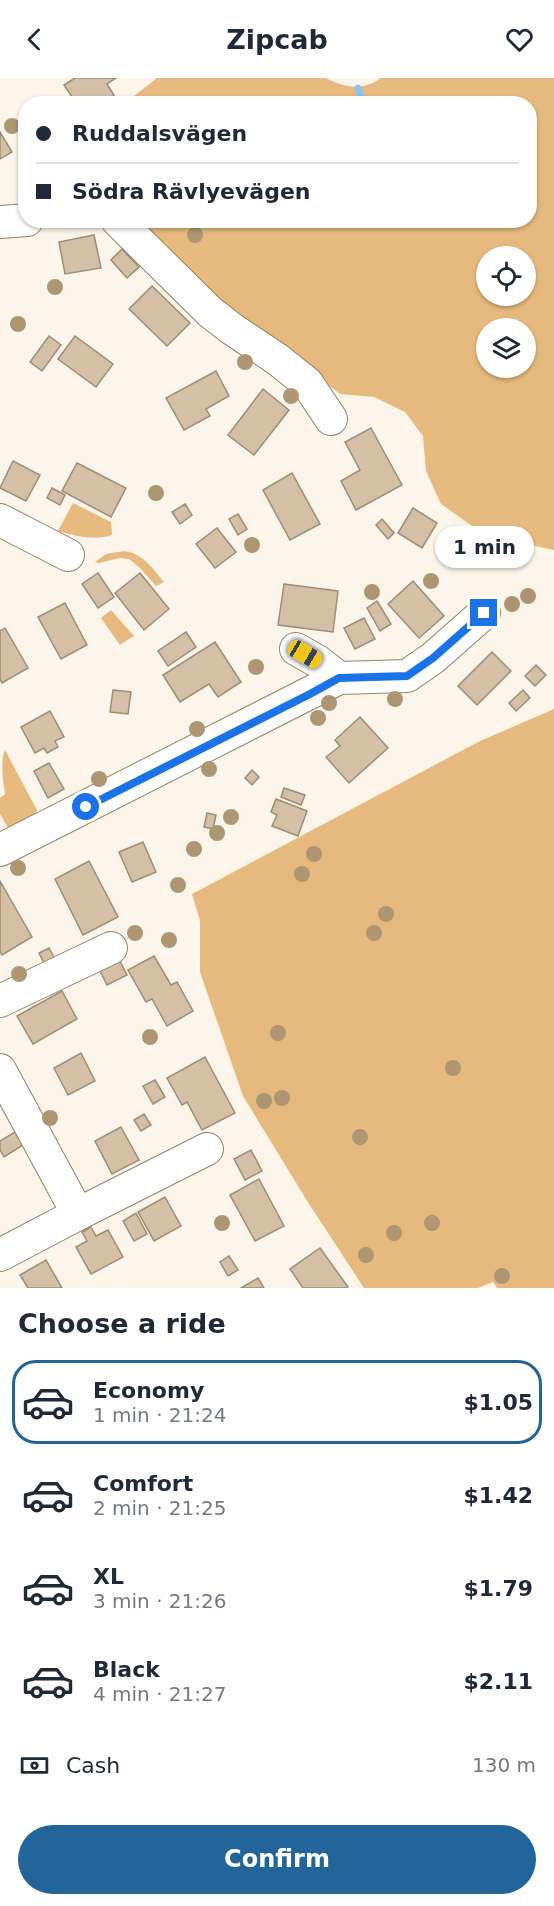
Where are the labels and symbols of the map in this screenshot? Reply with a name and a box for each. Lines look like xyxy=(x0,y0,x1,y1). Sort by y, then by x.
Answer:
callout: 1 min xyxy=(434,526,534,568)
route end xyxy=(470,599,497,626)
car xyxy=(285,637,325,671)
route start xyxy=(72,793,99,820)

